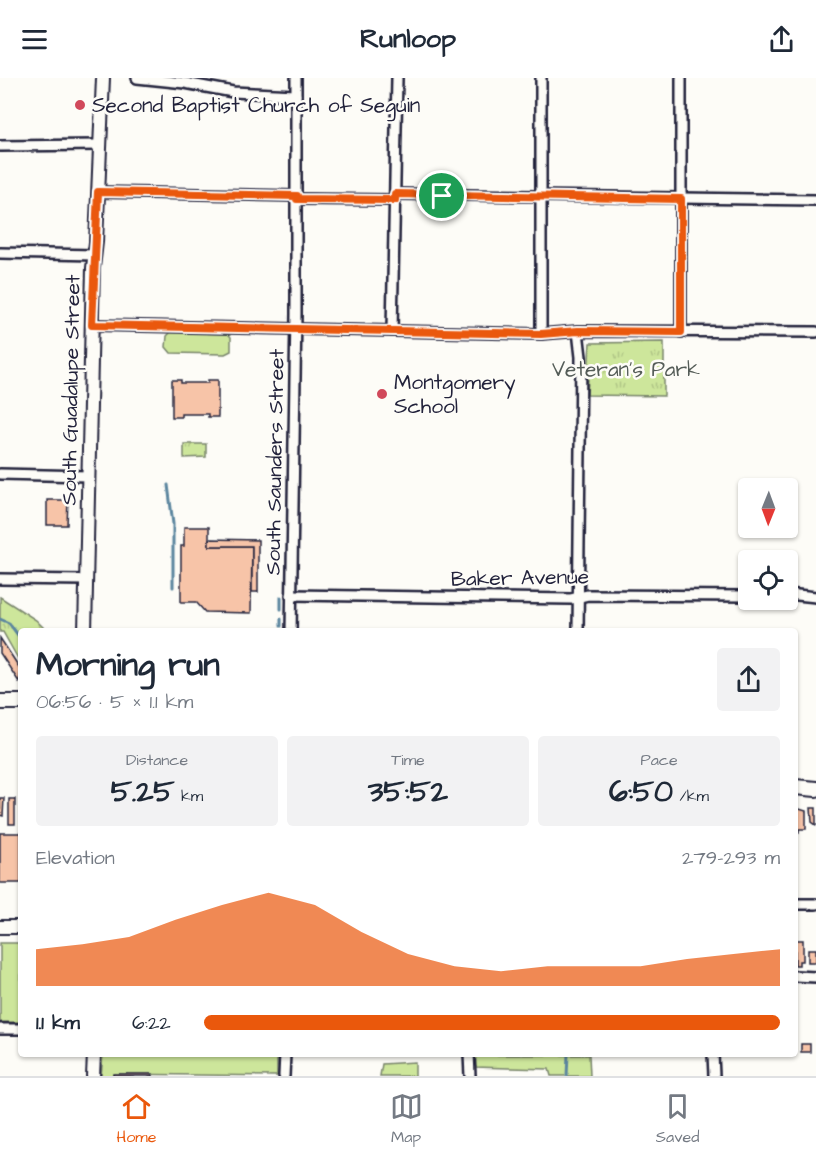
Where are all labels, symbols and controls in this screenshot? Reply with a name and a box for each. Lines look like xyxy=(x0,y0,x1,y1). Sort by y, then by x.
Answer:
text: Runloop xyxy=(360,20,456,58)
icon: menu xyxy=(18,23,51,56)
icon: share xyxy=(765,23,798,56)
place label: Second Baptist Church of Seguin xyxy=(92,91,420,122)
marker: Second Baptist Church of Seguin xyxy=(73,98,87,112)
pin xyxy=(416,170,467,221)
icon: arrive xyxy=(425,179,458,212)
street label: South Guadalupe Street xyxy=(54,274,89,506)
street label: South Saunders Street xyxy=(259,348,291,575)
park label: Veteran’s Park xyxy=(552,355,700,384)
place label: Montgomery School xyxy=(394,368,516,421)
marker: Montgomery School xyxy=(375,387,389,401)
north arrow xyxy=(738,478,798,538)
map controls xyxy=(738,478,798,610)
button: locate xyxy=(738,550,798,610)
street label: Baker Avenue xyxy=(451,562,589,594)
text: Morning run xyxy=(36,642,220,688)
button: share xyxy=(717,648,780,711)
text: 06:56 · 5 × 1.1 km xyxy=(36,688,193,716)
text: Distance xyxy=(126,749,188,771)
text: Time xyxy=(391,749,425,771)
text: Pace xyxy=(640,749,678,771)
text: 5.25 xyxy=(111,771,175,813)
text: 35:52 xyxy=(368,771,448,813)
text: 6:50 xyxy=(609,771,673,813)
text: km xyxy=(175,785,203,807)
text: /km xyxy=(673,785,709,807)
text: Elevation xyxy=(36,844,115,872)
text: 279–293 m xyxy=(682,844,780,872)
text: 1.1 km xyxy=(36,1009,80,1037)
text: 6:22 xyxy=(132,1009,171,1037)
tab: Home xyxy=(117,1090,156,1148)
tab: Map xyxy=(390,1090,423,1148)
tab: Saved xyxy=(656,1090,699,1148)

